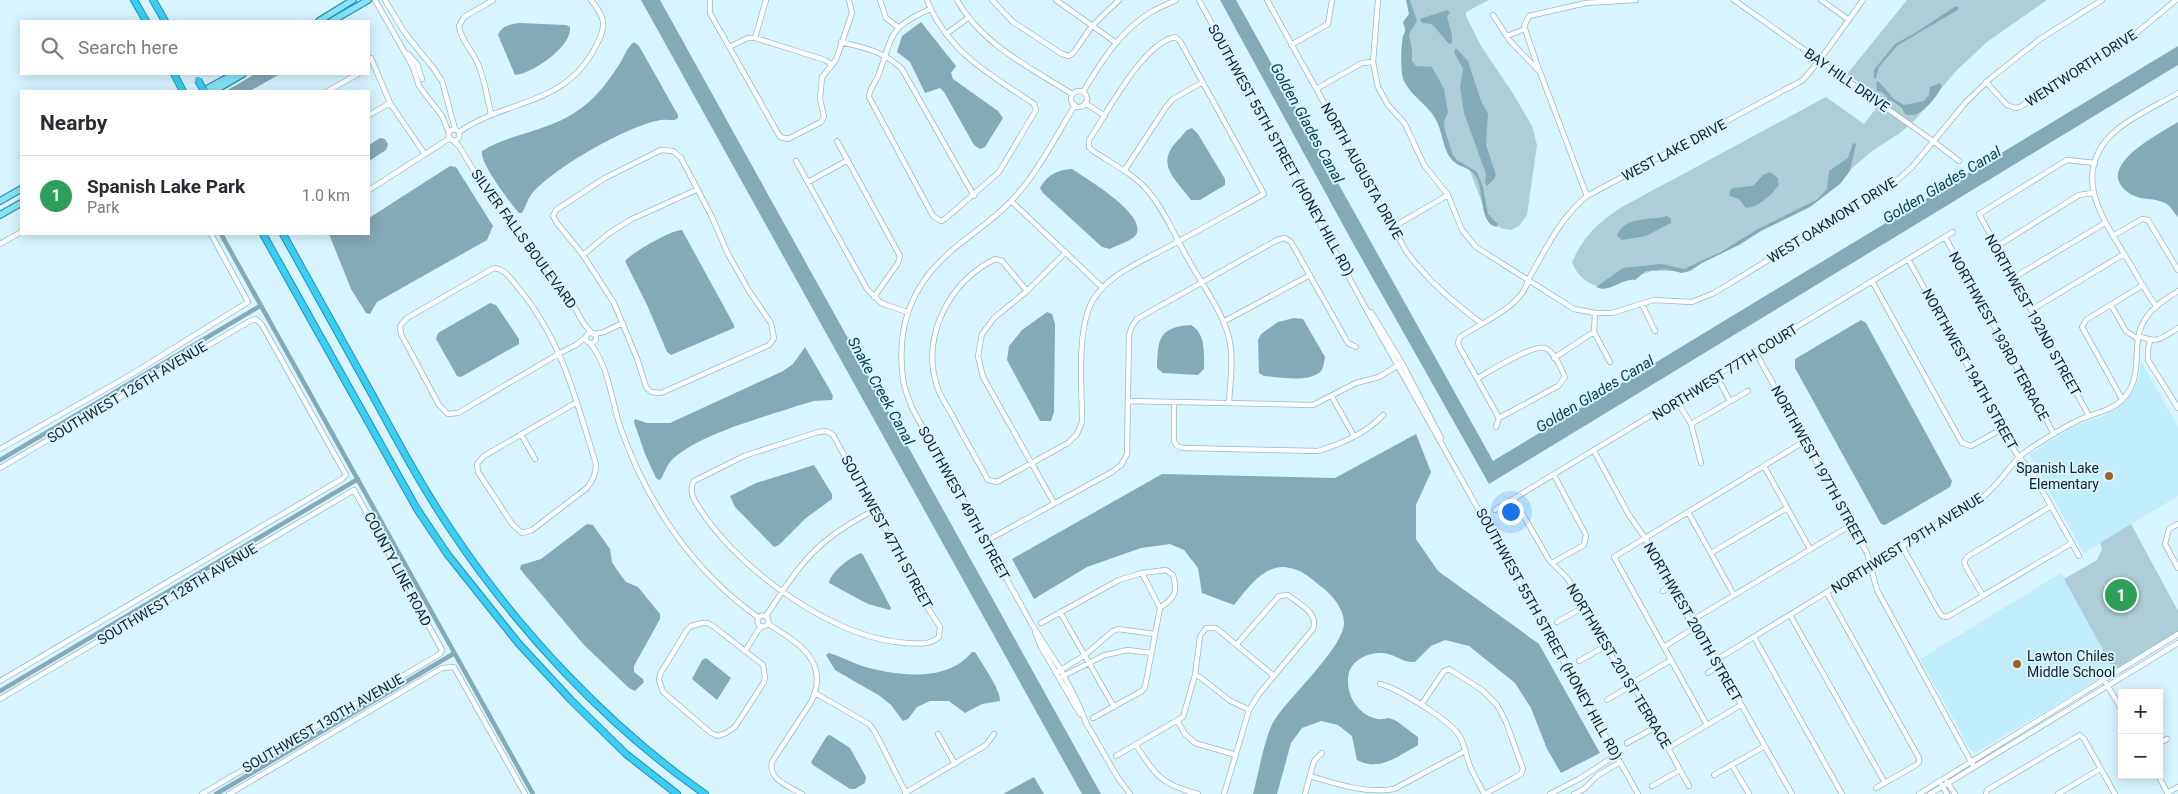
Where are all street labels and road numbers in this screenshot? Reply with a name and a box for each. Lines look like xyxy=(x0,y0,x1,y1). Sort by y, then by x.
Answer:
street label: SOUTHWEST 55TH STREET (HONEY HILL RD) xyxy=(1204,21,1357,279)
street label: WENTWORTH DRIVE xyxy=(2023,26,2140,110)
street label: BAY HILL DRIVE xyxy=(1801,45,1893,115)
street label: NORTH AUGUSTA DRIVE xyxy=(1318,100,1406,242)
street label: WEST LAKE DRIVE xyxy=(1619,116,1729,184)
street label: SILVER FALLS BOULEVARD xyxy=(468,166,580,312)
street label: WEST OAKMONT DRIVE xyxy=(1764,174,1900,266)
street label: NORTHWEST 192ND STREET xyxy=(1982,231,2084,399)
street label: NORTHWEST 193RD TERRACE xyxy=(1946,249,2052,423)
street label: NORTHWEST 194TH STREET xyxy=(1919,286,2021,453)
street label: NORTHWEST 77TH COURT xyxy=(1649,320,1801,423)
street label: SOUTHWEST 126TH AVENUE xyxy=(44,338,210,446)
street label: NORTHWEST 197TH STREET xyxy=(1768,383,1870,550)
street label: SOUTHWEST 49TH STREET xyxy=(915,424,1013,583)
street label: SOUTHWEST 47TH STREET xyxy=(838,453,936,612)
street label: NORTHWEST 79TH AVENUE xyxy=(1828,489,1986,596)
street label: SOUTHWEST 55TH STREET (HONEY HILL RD) xyxy=(1472,505,1625,763)
street label: COUNTY LINE ROAD xyxy=(361,509,435,629)
street label: NORTHWEST 200TH STREET xyxy=(1641,539,1746,705)
street label: SOUTHWEST 128TH AVENUE xyxy=(94,540,260,648)
street label: NORTHWEST 201ST TERRACE xyxy=(1563,581,1675,751)
street label: SOUTHWEST 130TH AVENUE xyxy=(240,670,406,776)

